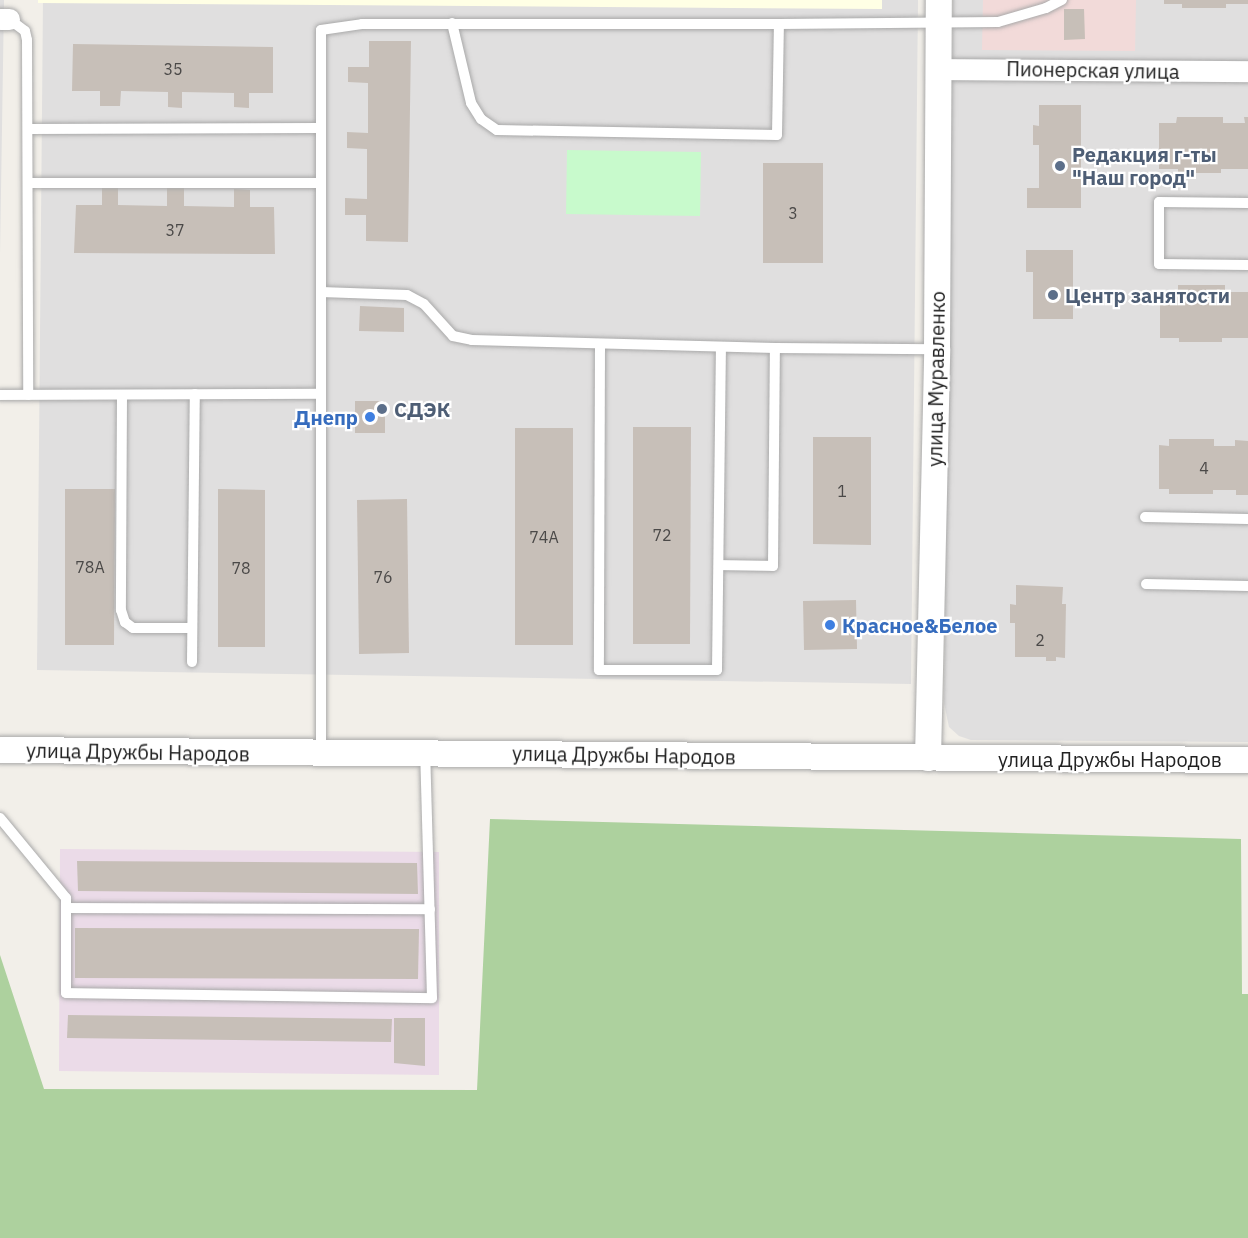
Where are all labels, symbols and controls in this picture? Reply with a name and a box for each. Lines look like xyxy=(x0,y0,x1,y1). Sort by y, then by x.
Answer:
street label: Пионерская улица xyxy=(1006,56,1180,84)
house number: 35 xyxy=(163,59,183,79)
place label: Редакция г-ты "Наш город" xyxy=(1072,142,1217,189)
marker: Редакция г-ты "Наш город" xyxy=(1053,159,1067,173)
house number: 3 xyxy=(788,203,798,223)
house number: 37 xyxy=(165,220,185,240)
place label: Центр занятости xyxy=(1065,283,1230,307)
marker: Центр занятости xyxy=(1046,288,1060,302)
street label: улица Муравленко xyxy=(922,291,950,467)
place label: СДЭК xyxy=(394,397,450,421)
marker: СДЭК xyxy=(375,402,389,416)
place label: Днепр xyxy=(294,405,358,429)
marker: Днепр xyxy=(363,410,377,424)
house number: 4 xyxy=(1199,458,1209,478)
house number: 1 xyxy=(837,481,847,501)
house number: 72 xyxy=(652,525,672,545)
house number: 74А xyxy=(529,527,559,547)
house number: 78А xyxy=(75,557,105,577)
house number: 78 xyxy=(231,558,251,578)
house number: 76 xyxy=(373,567,393,587)
place label: Красное&Белое xyxy=(842,613,998,637)
marker: Красное&Белое xyxy=(823,618,837,632)
house number: 2 xyxy=(1035,630,1045,650)
street label: улица Дружбы Народов xyxy=(26,738,250,766)
street label: улица Дружбы Народов xyxy=(512,741,736,769)
street label: улица Дружбы Народов xyxy=(998,747,1222,771)

